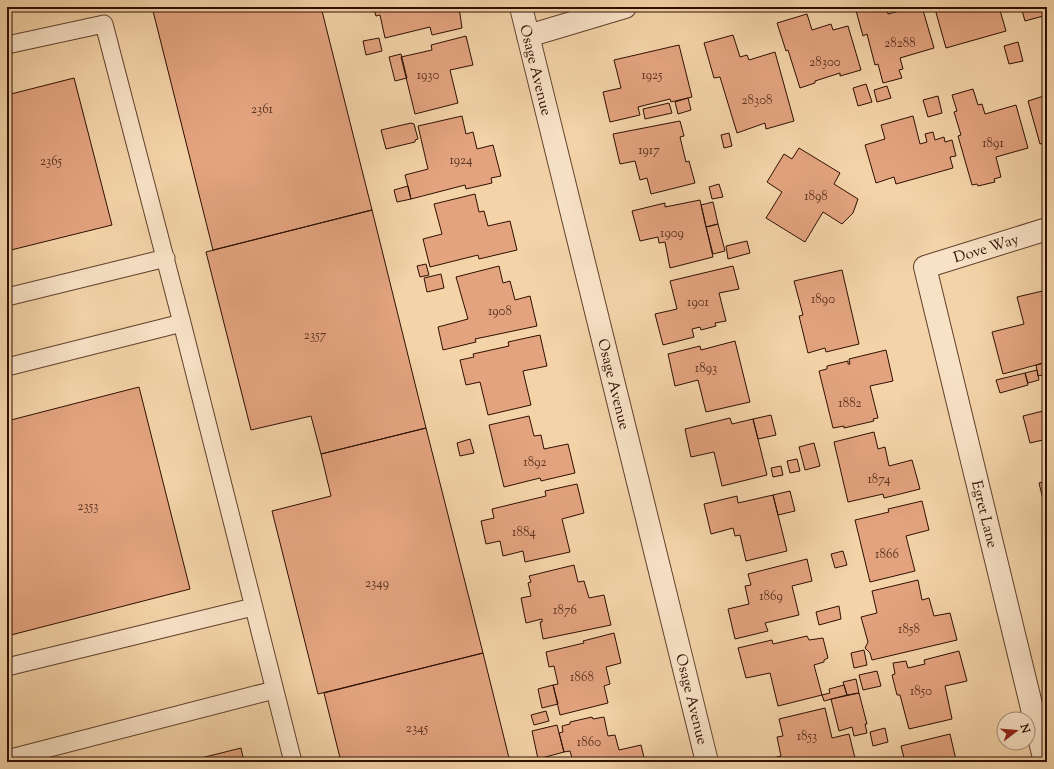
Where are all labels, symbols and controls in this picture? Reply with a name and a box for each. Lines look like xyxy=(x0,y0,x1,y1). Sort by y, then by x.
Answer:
street label: Osage Avenue xyxy=(513,23,556,118)
house number: 28288 xyxy=(884,35,916,53)
house number: 28300 xyxy=(809,54,841,72)
house number: 1930 xyxy=(417,67,439,85)
house number: 1925 xyxy=(641,67,663,85)
house number: 28308 xyxy=(741,92,773,110)
house number: 2361 xyxy=(251,101,274,119)
house number: 1891 xyxy=(982,135,1004,153)
house number: 1917 xyxy=(638,142,660,160)
house number: 1924 xyxy=(449,152,473,170)
house number: 2365 xyxy=(40,153,63,171)
house number: 1898 xyxy=(804,188,828,206)
house number: 1909 xyxy=(660,225,684,243)
street label: Dove Way xyxy=(951,229,1022,269)
house number: 1890 xyxy=(811,291,835,309)
house number: 1901 xyxy=(687,294,709,312)
house number: 1908 xyxy=(488,303,512,321)
house number: 2357 xyxy=(304,327,327,345)
street label: Osage Avenue xyxy=(591,337,634,432)
house number: 1893 xyxy=(695,360,717,378)
house number: 1882 xyxy=(838,395,862,413)
house number: 1892 xyxy=(523,454,547,472)
house number: 1874 xyxy=(867,471,891,489)
street label: Egret Lane xyxy=(965,478,1002,550)
house number: 2353 xyxy=(77,498,99,516)
house number: 1884 xyxy=(512,524,536,542)
house number: 1866 xyxy=(875,546,899,564)
house number: 2349 xyxy=(365,575,389,593)
house number: 1869 xyxy=(759,588,783,606)
house number: 1876 xyxy=(553,602,577,620)
house number: 1858 xyxy=(898,621,920,639)
street label: Osage Avenue xyxy=(669,652,712,747)
house number: 1868 xyxy=(570,669,594,687)
house number: 1850 xyxy=(910,683,932,701)
north arrow xyxy=(996,711,1036,751)
house number: 2345 xyxy=(406,720,429,738)
text: N xyxy=(1015,721,1034,735)
house number: 1853 xyxy=(797,728,817,746)
house number: 1860 xyxy=(577,734,601,752)

